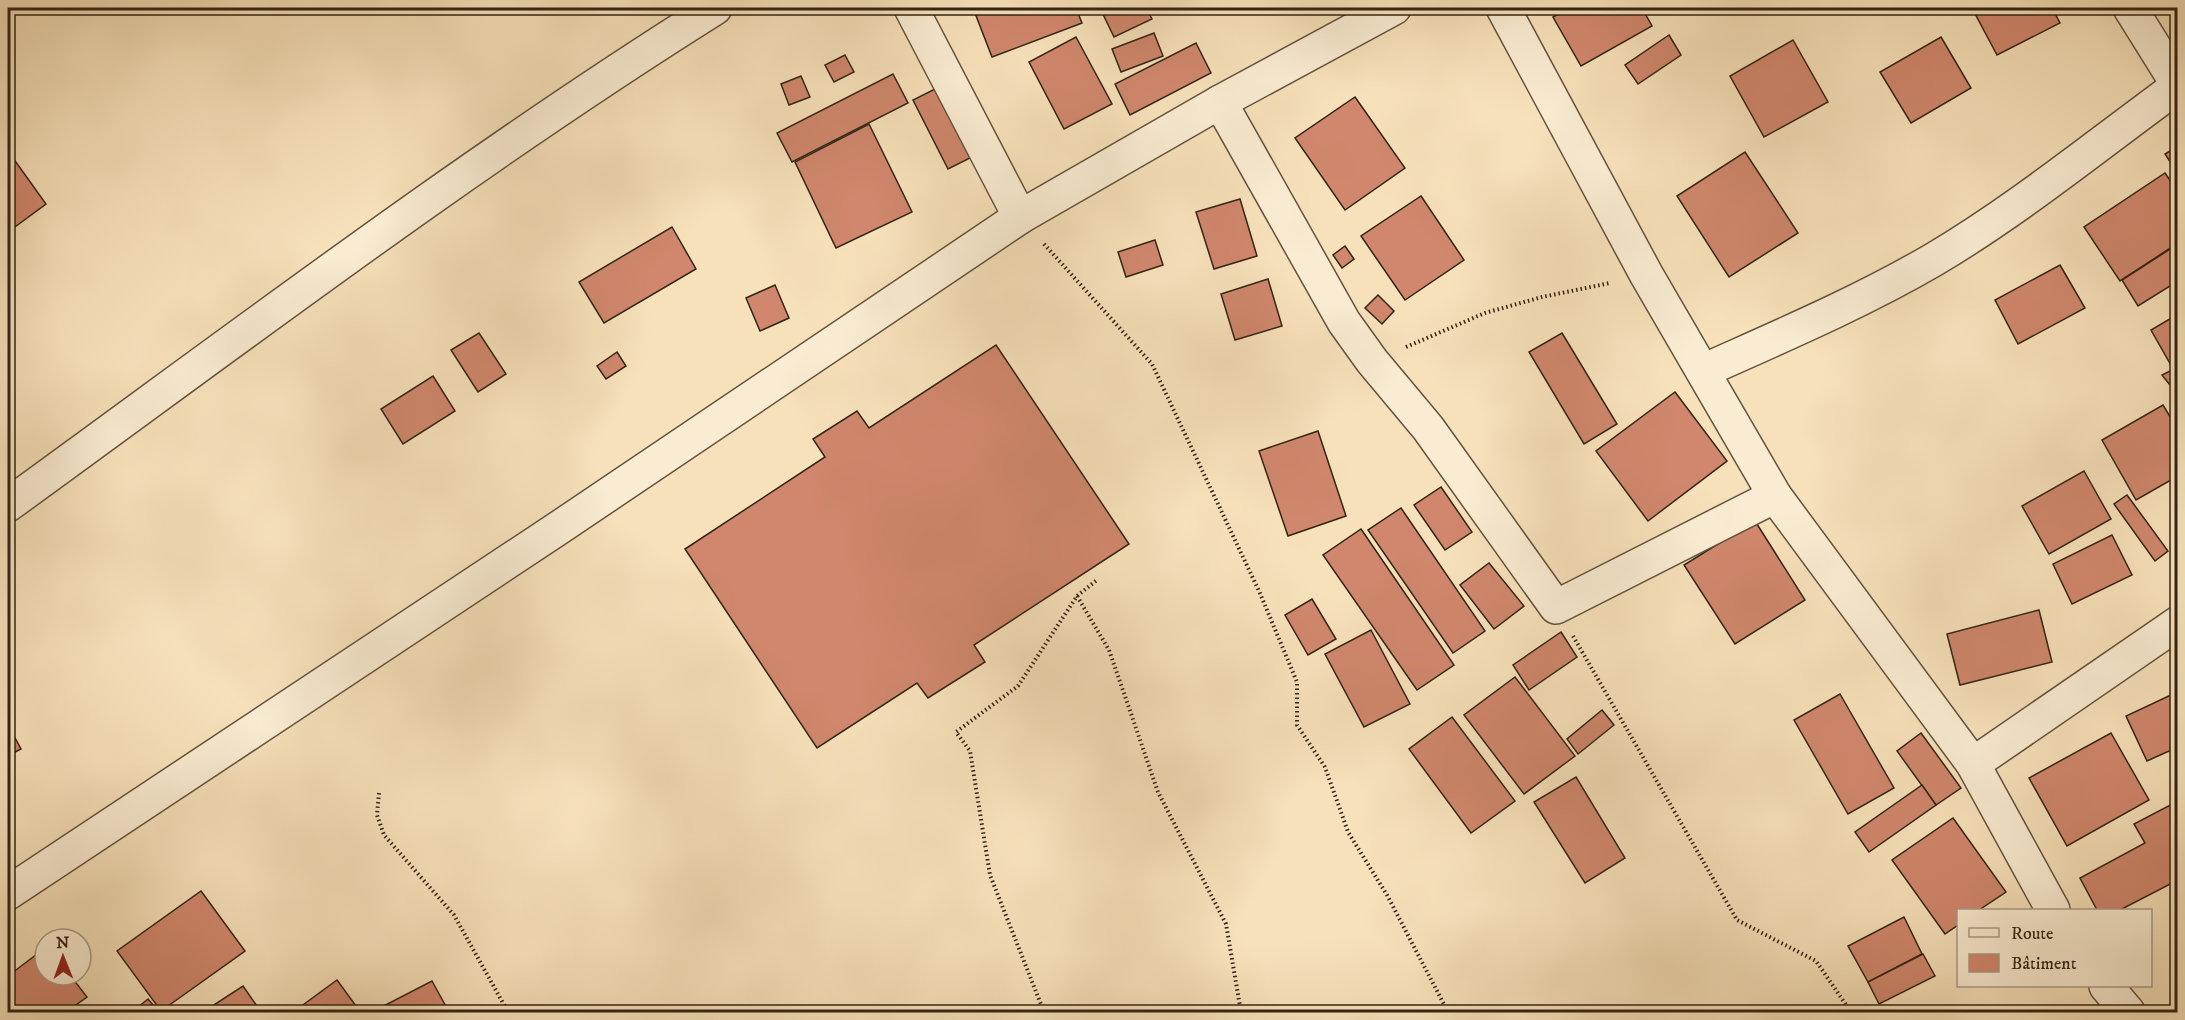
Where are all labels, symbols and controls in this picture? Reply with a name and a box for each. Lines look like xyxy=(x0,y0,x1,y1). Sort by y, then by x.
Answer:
legend xyxy=(1957,909,2152,987)
text: Route xyxy=(2011,923,2054,945)
north arrow xyxy=(33,927,93,987)
text: N xyxy=(56,933,69,953)
text: Bâtiment xyxy=(2011,953,2077,975)

